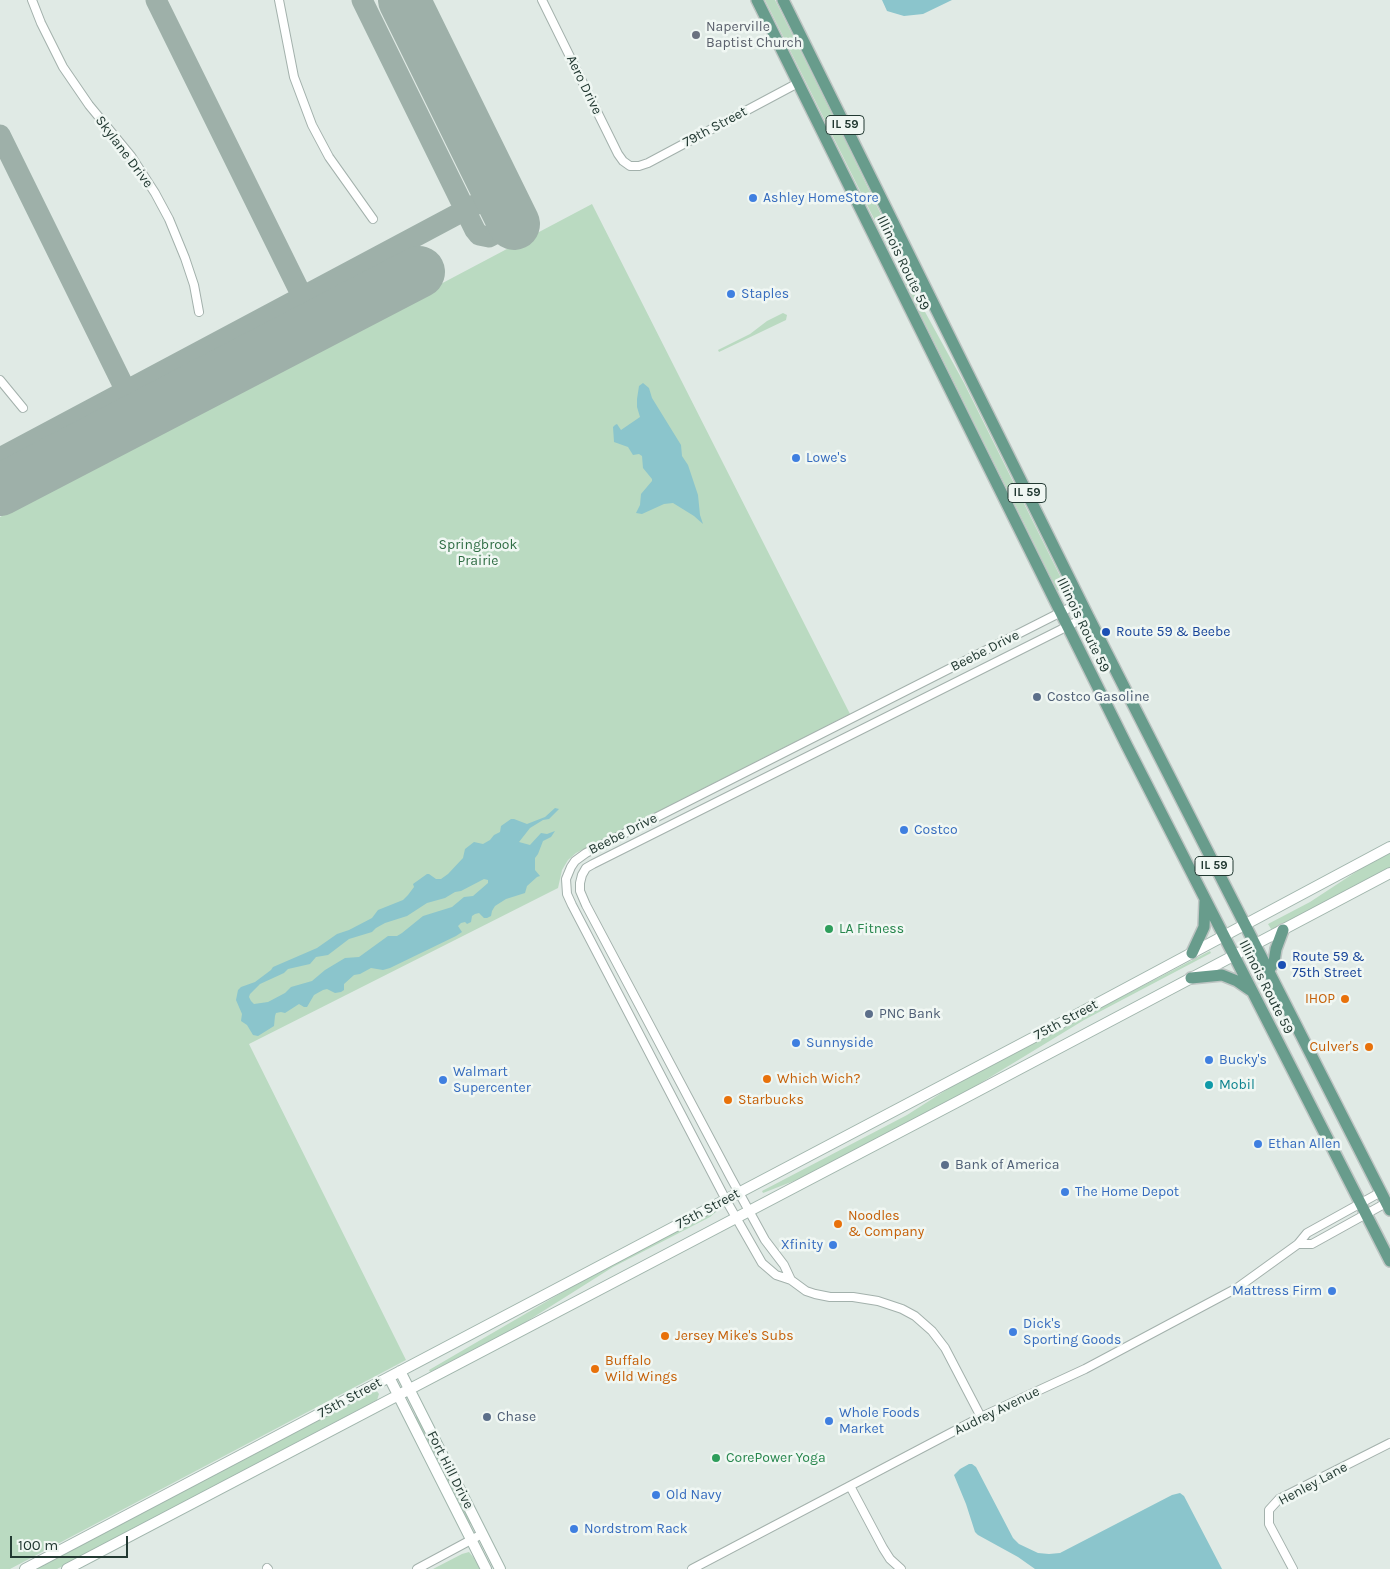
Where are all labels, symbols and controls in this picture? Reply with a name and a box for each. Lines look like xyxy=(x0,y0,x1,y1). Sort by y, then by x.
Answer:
place label: Naperville Baptist Church xyxy=(706,19,802,52)
marker: Naperville Baptist Church xyxy=(690,29,702,41)
street label: Aero Drive xyxy=(562,53,606,117)
street label: 79th Street xyxy=(680,103,750,151)
street label: Skylane Drive xyxy=(91,113,157,191)
road number: IL 59 xyxy=(826,116,864,134)
place label: Ashley HomeStore xyxy=(763,190,879,206)
marker: Ashley HomeStore xyxy=(747,192,759,204)
street label: Illinois Route 59 xyxy=(873,213,933,313)
place label: Staples xyxy=(741,286,789,302)
marker: Staples xyxy=(725,288,737,300)
place label: Lowe's xyxy=(806,450,847,466)
marker: Lowe's xyxy=(790,452,802,464)
road number: IL 59 xyxy=(1008,483,1046,502)
park label: Springbrook Prairie xyxy=(439,537,517,570)
street label: Illinois Route 59 xyxy=(1053,575,1113,675)
place label: Route 59 & Beebe xyxy=(1116,624,1231,640)
marker: Route 59 & Beebe xyxy=(1100,626,1112,638)
street label: Beebe Drive xyxy=(948,627,1022,675)
place label: Costco Gasoline xyxy=(1047,689,1150,705)
marker: Costco Gasoline xyxy=(1031,691,1043,703)
street label: Beebe Drive xyxy=(586,810,660,858)
place label: Costco xyxy=(914,822,958,838)
marker: Costco xyxy=(898,824,910,836)
road number: IL 59 xyxy=(1195,856,1233,876)
place label: LA Fitness xyxy=(839,921,904,937)
marker: LA Fitness xyxy=(823,923,835,935)
street label: Illinois Route 59 xyxy=(1235,937,1297,1037)
place label: Route 59 & 75th Street xyxy=(1292,949,1365,982)
marker: Route 59 & 75th Street xyxy=(1276,959,1288,971)
place label: IHOP xyxy=(1305,991,1335,1007)
marker: IHOP xyxy=(1339,993,1351,1005)
street label: 75th Street xyxy=(1031,996,1101,1044)
place label: PNC Bank xyxy=(879,1006,941,1022)
marker: PNC Bank xyxy=(863,1008,875,1020)
place label: Sunnyside xyxy=(806,1035,873,1051)
marker: Sunnyside xyxy=(790,1037,802,1049)
place label: Culver's xyxy=(1309,1039,1359,1055)
marker: Culver's xyxy=(1363,1041,1375,1053)
place label: Bucky's xyxy=(1219,1052,1267,1068)
marker: Bucky's xyxy=(1203,1054,1215,1066)
place label: Walmart Supercenter xyxy=(453,1064,531,1096)
place label: Which Wich? xyxy=(777,1071,860,1087)
marker: Which Wich? xyxy=(761,1073,773,1085)
marker: Walmart Supercenter xyxy=(437,1074,449,1086)
place label: Mobil xyxy=(1219,1077,1255,1093)
marker: Mobil xyxy=(1203,1079,1215,1091)
place label: Starbucks xyxy=(738,1092,804,1108)
marker: Starbucks xyxy=(722,1094,734,1106)
place label: Ethan Allen xyxy=(1268,1136,1341,1152)
marker: Ethan Allen xyxy=(1252,1138,1264,1150)
place label: Bank of America xyxy=(955,1157,1059,1173)
marker: Bank of America xyxy=(939,1159,951,1171)
place label: The Home Depot xyxy=(1075,1184,1179,1200)
street label: 75th Street xyxy=(673,1185,743,1233)
marker: The Home Depot xyxy=(1059,1186,1071,1198)
place label: Noodles & Company xyxy=(848,1208,924,1240)
marker: Noodles & Company xyxy=(832,1218,844,1230)
place label: Xfinity xyxy=(781,1237,823,1253)
marker: Xfinity xyxy=(827,1239,839,1251)
place label: Mattress Firm xyxy=(1232,1283,1322,1299)
marker: Mattress Firm xyxy=(1326,1285,1338,1297)
place label: Dick's Sporting Goods xyxy=(1023,1316,1121,1348)
marker: Dick's Sporting Goods xyxy=(1007,1326,1019,1338)
place label: Jersey Mike's Subs xyxy=(675,1328,794,1344)
marker: Jersey Mike's Subs xyxy=(659,1330,671,1342)
place label: Buffalo Wild Wings xyxy=(605,1353,678,1385)
marker: Buffalo Wild Wings xyxy=(589,1363,601,1375)
street label: 75th Street xyxy=(315,1374,385,1422)
street label: Audrey Avenue xyxy=(952,1383,1042,1439)
place label: Whole Foods Market xyxy=(839,1405,920,1438)
place label: Chase xyxy=(497,1409,536,1425)
marker: Chase xyxy=(481,1411,493,1423)
marker: Whole Foods Market xyxy=(823,1415,835,1427)
street label: Fort Hill Drive xyxy=(423,1428,477,1512)
place label: CorePower Yoga xyxy=(726,1450,826,1466)
marker: CorePower Yoga xyxy=(710,1452,722,1464)
street label: Henley Lane xyxy=(1276,1459,1350,1509)
place label: Old Navy xyxy=(666,1487,721,1503)
marker: Old Navy xyxy=(650,1489,662,1501)
place label: Nordstrom Rack xyxy=(584,1521,688,1537)
marker: Nordstrom Rack xyxy=(568,1523,580,1535)
scale bar xyxy=(12,1526,130,1558)
text: 100 m xyxy=(18,1536,58,1554)

